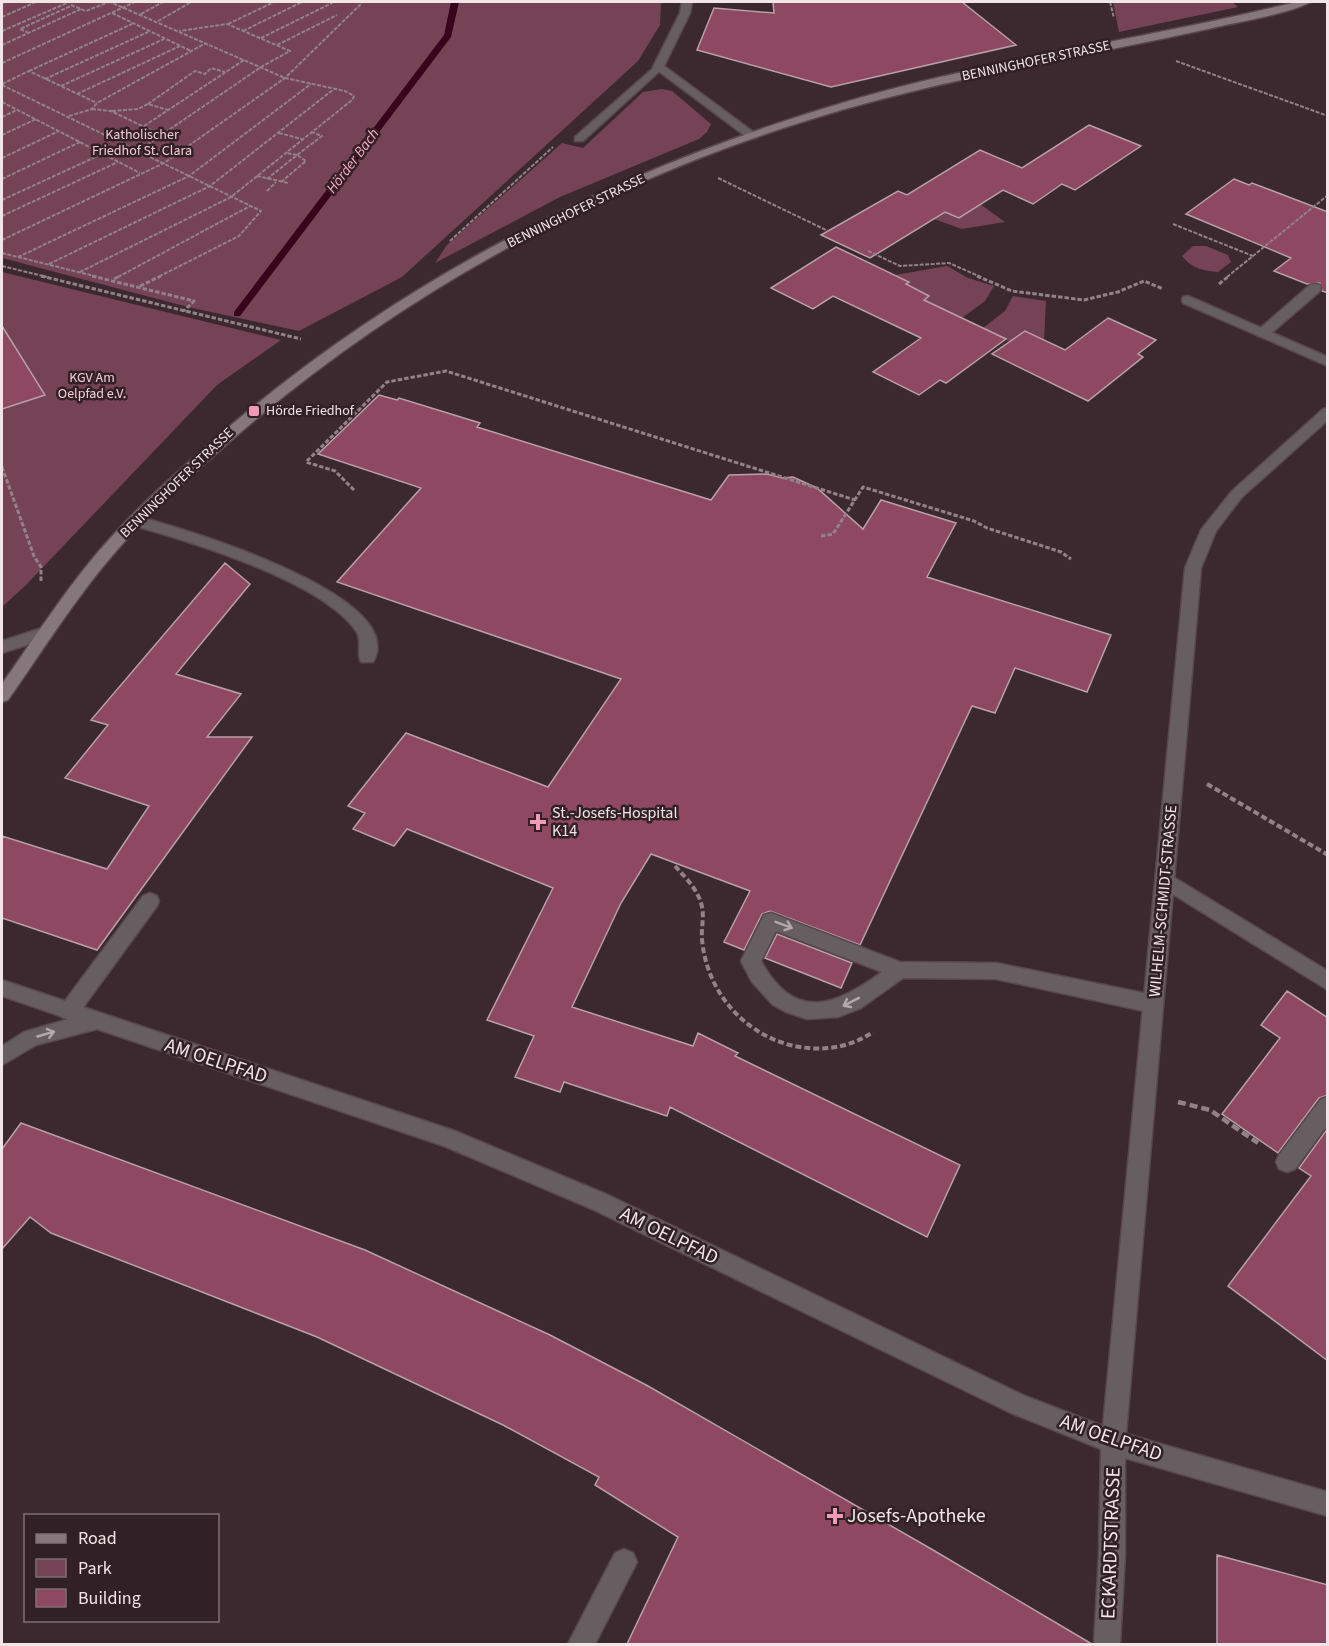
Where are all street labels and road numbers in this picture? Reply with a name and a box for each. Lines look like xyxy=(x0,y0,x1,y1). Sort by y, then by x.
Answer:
street label: BENNINGHOFER STRASSE xyxy=(960,36,1112,86)
street label: BENNINGHOFER STRASSE xyxy=(504,169,648,253)
street label: BENNINGHOFER STRASSE xyxy=(116,423,238,543)
street label: WILHELM-SCHMIDT-STRASSE xyxy=(1144,804,1182,998)
street label: AM OELPFAD xyxy=(161,1031,271,1091)
street label: AM OELPFAD xyxy=(615,1200,723,1272)
street label: AM OELPFAD xyxy=(1056,1407,1166,1469)
street label: ECKARDTSTRASSE xyxy=(1094,1466,1128,1620)

